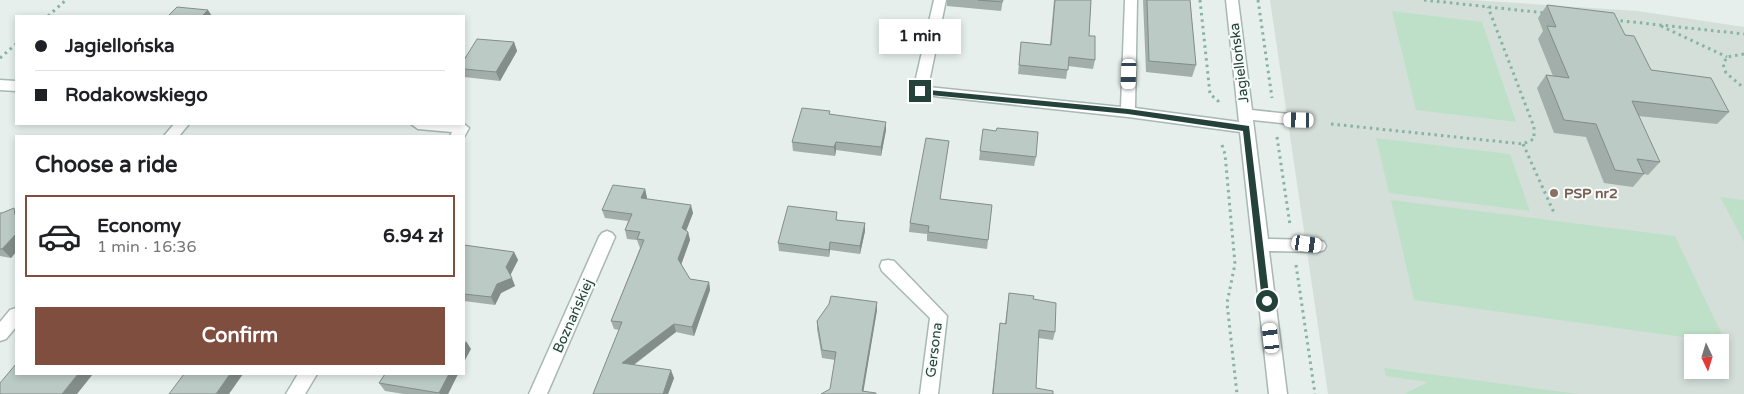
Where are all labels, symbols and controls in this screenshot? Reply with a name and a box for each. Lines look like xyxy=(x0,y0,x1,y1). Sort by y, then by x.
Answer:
callout: 1 min xyxy=(879,18,961,54)
street label: Jagiellońska xyxy=(1226,22,1252,104)
text: 1 min xyxy=(899,26,941,46)
text: Jagiellońska xyxy=(65,35,175,57)
car xyxy=(1120,59,1137,89)
route end xyxy=(909,80,931,102)
text: Rodakowskiego xyxy=(65,84,208,106)
car xyxy=(1283,112,1314,128)
text: Choose a ride xyxy=(35,152,178,178)
place label: PSP nr2 xyxy=(1564,185,1618,202)
marker: PSP nr2 xyxy=(1548,187,1560,199)
icon: car xyxy=(37,214,82,259)
text: Economy xyxy=(97,215,181,237)
text: 6.94 zł xyxy=(383,225,443,247)
car xyxy=(1291,234,1322,254)
text: 1 min · 16:36 xyxy=(97,237,196,257)
street label: Boznańskiej xyxy=(549,276,597,356)
route start xyxy=(1256,290,1278,312)
button: Confirm xyxy=(35,307,445,365)
street label: Gersona xyxy=(922,321,946,379)
car xyxy=(1261,322,1280,354)
north arrow xyxy=(1684,334,1729,379)
map controls xyxy=(1684,334,1729,379)

